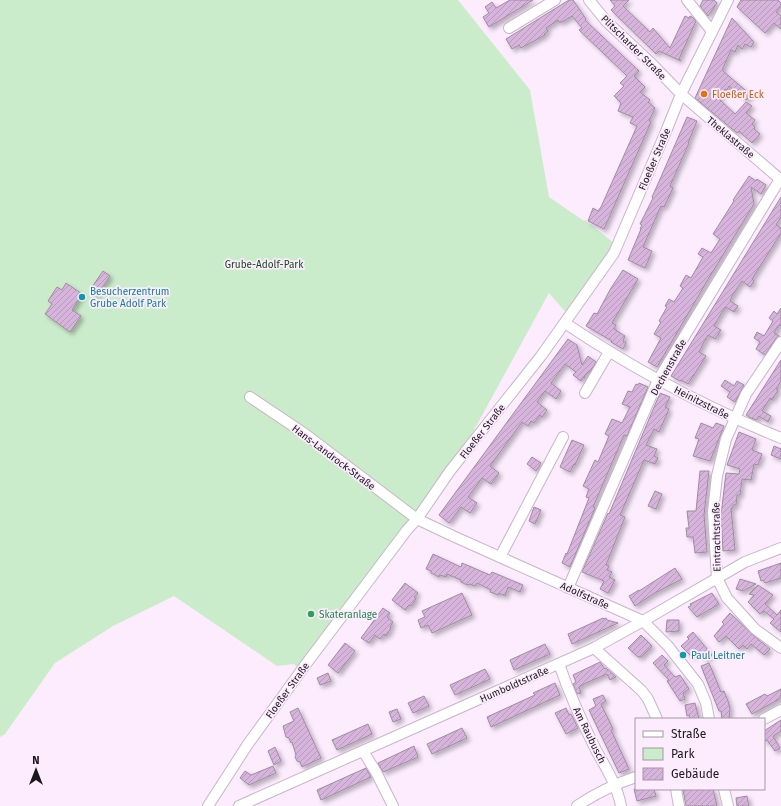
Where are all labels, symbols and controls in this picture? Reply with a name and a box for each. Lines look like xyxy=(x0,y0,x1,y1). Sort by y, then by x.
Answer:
street label: Plitscharder Straße xyxy=(598,13,668,83)
marker: Floeßer Eck xyxy=(699,89,709,99)
place label: Floeßer Eck xyxy=(712,89,765,101)
street label: Theklastraße xyxy=(704,114,757,161)
street label: Floeßer Straße xyxy=(636,127,673,192)
park label: Grube-Adolf-Park xyxy=(225,259,304,271)
place label: Besucherzentrum Grube Adolf Park xyxy=(90,286,169,310)
marker: Besucherzentrum Grube Adolf Park xyxy=(77,292,87,302)
street label: Dechenstraße xyxy=(648,337,689,398)
street label: Heinitzstraße xyxy=(672,384,731,422)
street label: Floeßer Straße xyxy=(458,402,508,461)
street label: Hans-Landrock-Straße xyxy=(290,423,377,493)
street label: Eintrachtstraße xyxy=(710,502,724,572)
street label: Adolfstraße xyxy=(558,580,611,612)
marker: Skateranlage xyxy=(306,609,316,619)
place label: Skateranlage xyxy=(319,609,377,621)
marker: Paul Leitner xyxy=(678,650,688,660)
place label: Paul Leitner xyxy=(691,650,745,662)
street label: Floeßer Straße xyxy=(263,660,312,721)
street label: Humboldtstraße xyxy=(478,664,551,705)
street label: Am Raubusch xyxy=(570,705,608,766)
legend xyxy=(635,718,765,790)
text: Straße xyxy=(671,727,706,741)
text: Park xyxy=(671,747,695,761)
north arrow xyxy=(16,750,56,790)
text: N xyxy=(32,754,40,767)
text: Gebäude xyxy=(671,767,719,781)

